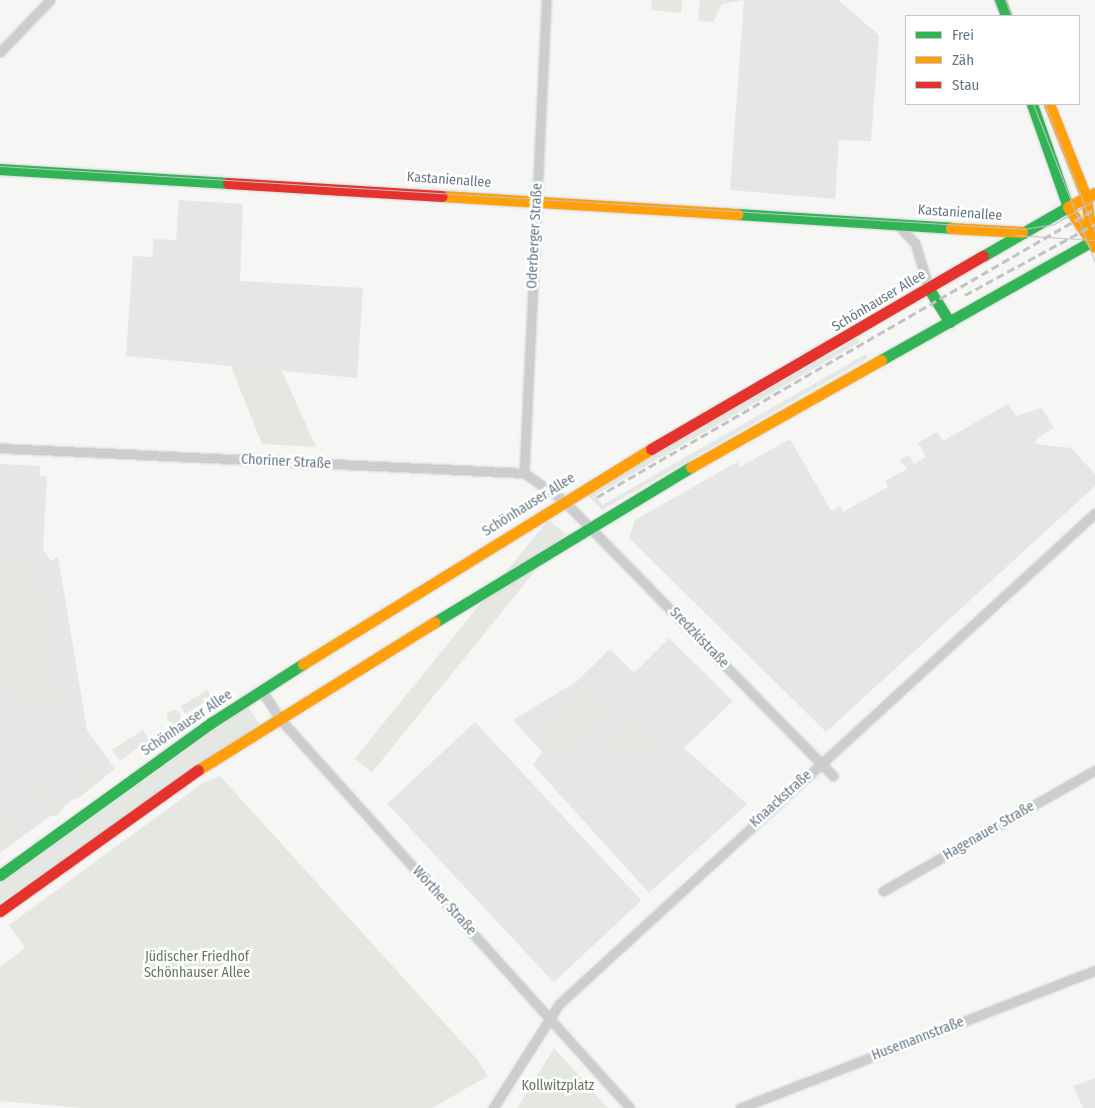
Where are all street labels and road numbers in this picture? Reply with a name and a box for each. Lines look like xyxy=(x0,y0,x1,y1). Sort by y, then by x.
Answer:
street label: Kastanienallee xyxy=(406,169,492,191)
street label: Oderberger Straße xyxy=(524,183,546,289)
street label: Kastanienallee xyxy=(917,202,1003,224)
street label: Schönhauser Allee xyxy=(829,266,929,336)
street label: Choriner Straße xyxy=(241,451,331,473)
street label: Schönhauser Allee xyxy=(480,470,578,540)
street label: Sredzkistraße xyxy=(666,604,732,672)
street label: Schönhauser Allee xyxy=(138,686,236,760)
street label: Knaackstraße xyxy=(747,767,815,831)
street label: Hagenauer Straße xyxy=(940,798,1038,864)
street label: Wörther Straße xyxy=(409,863,479,939)
street label: Husemannstraße xyxy=(870,1014,966,1064)

